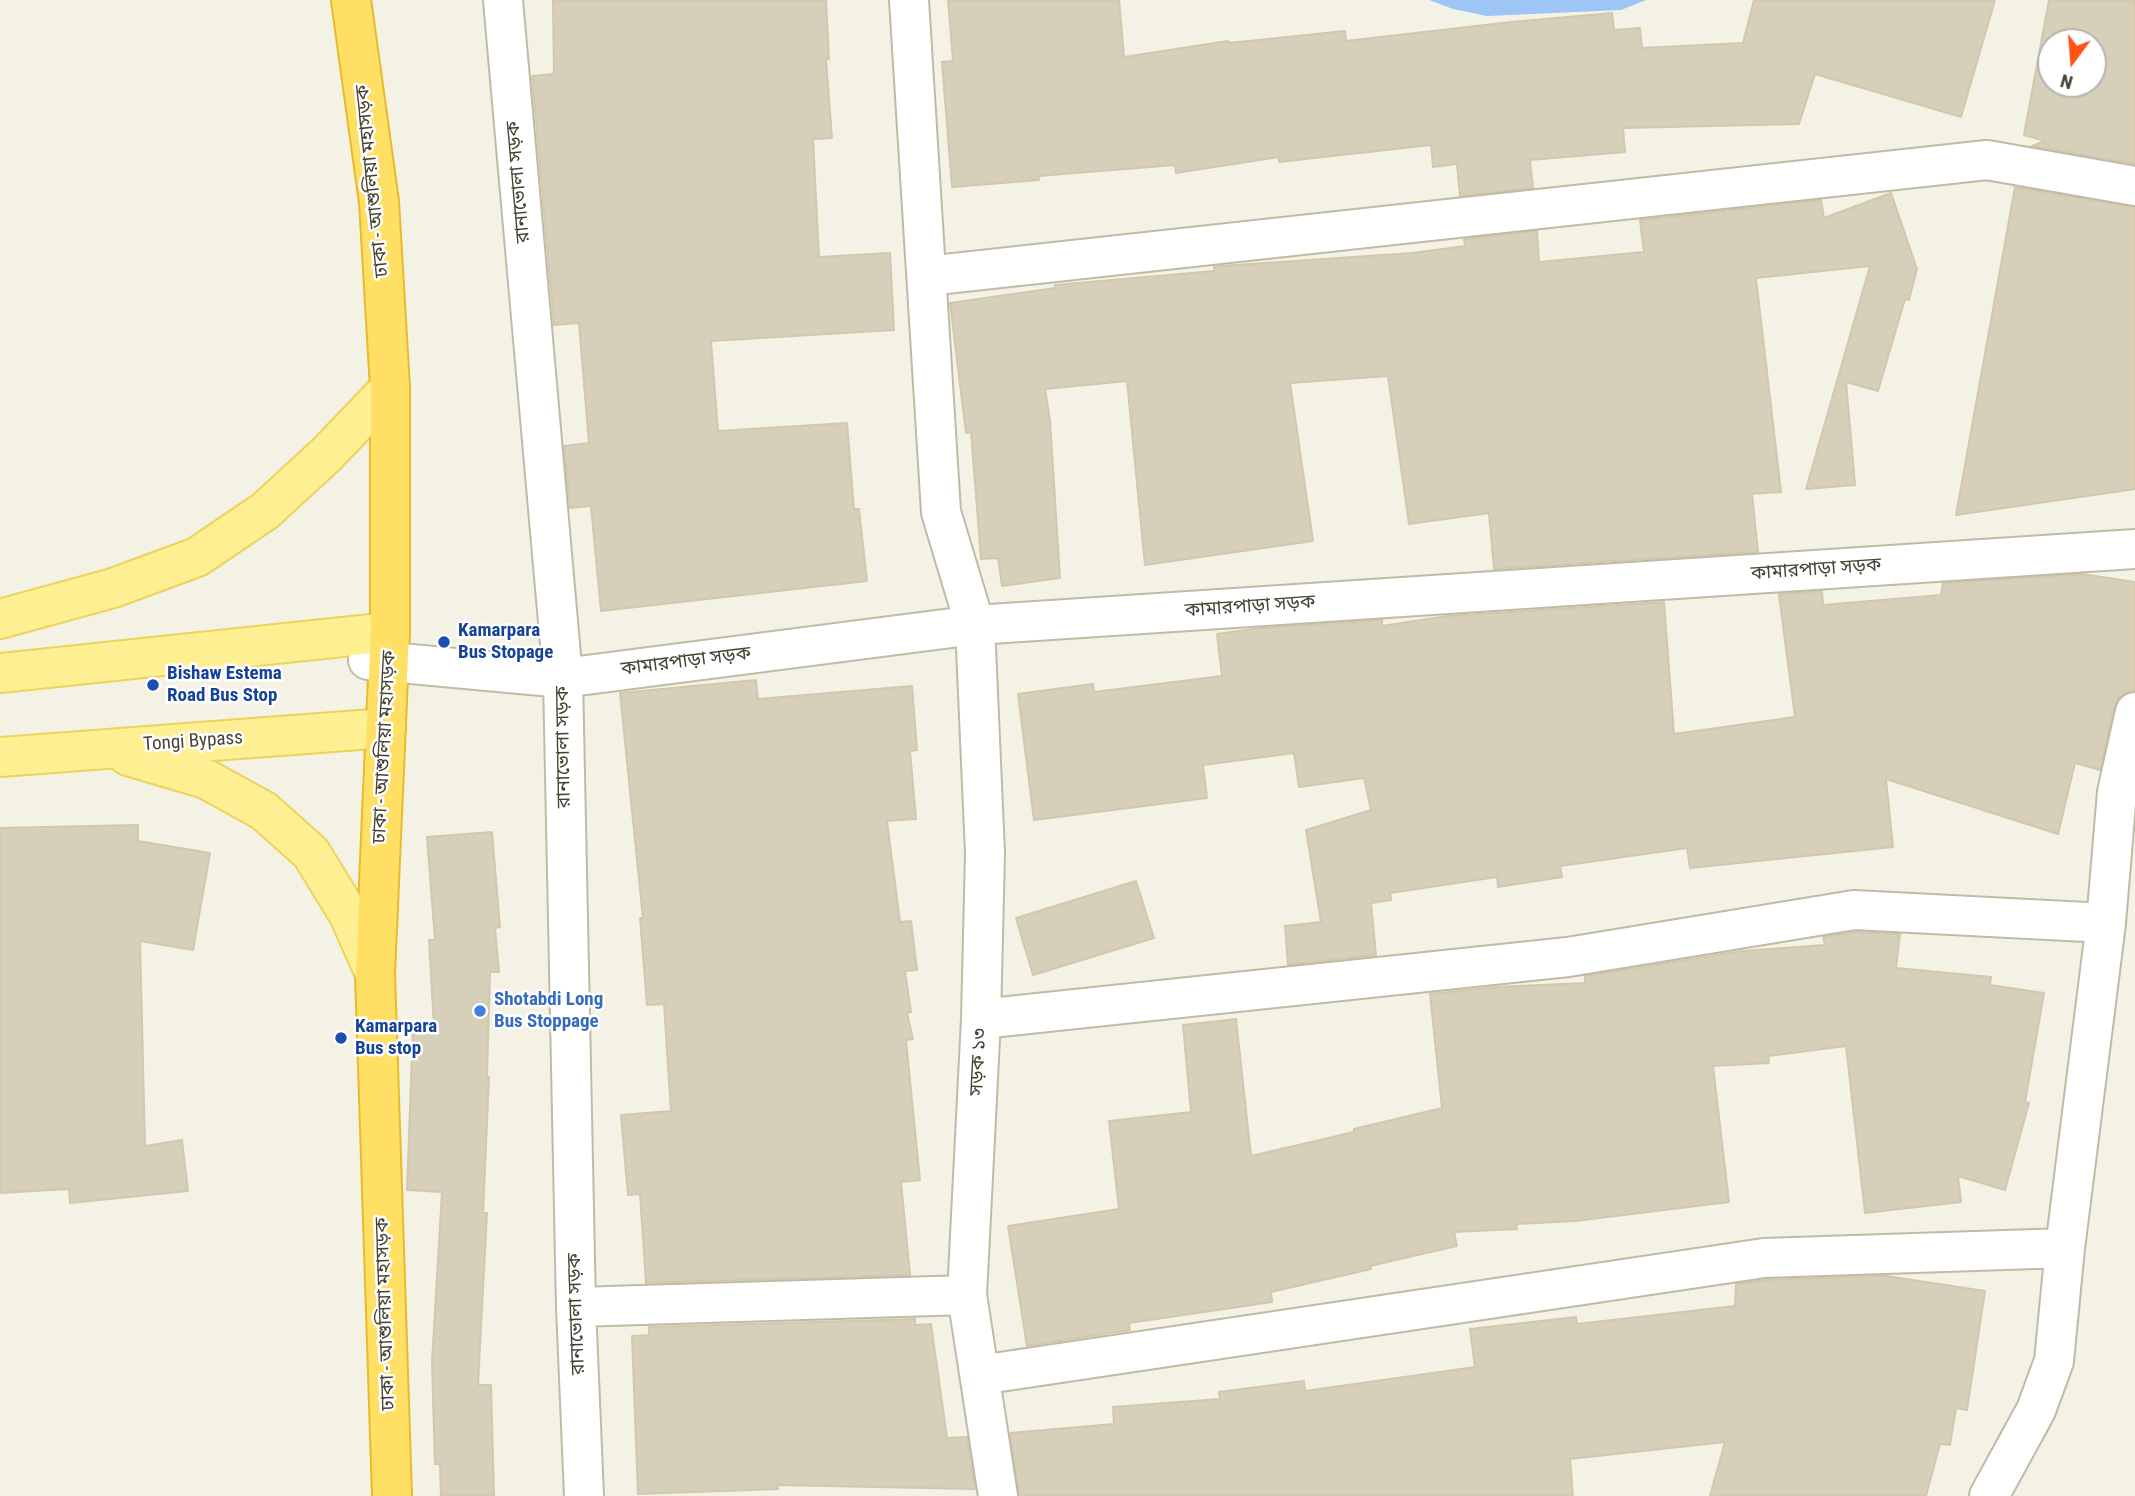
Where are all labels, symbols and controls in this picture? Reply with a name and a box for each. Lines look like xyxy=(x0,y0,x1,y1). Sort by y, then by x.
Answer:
north arrow xyxy=(2037,28,2107,98)
text: N xyxy=(2058,69,2075,94)
street label: ঢাকা - আশুলিয়া মহাসড়ক xyxy=(352,84,394,278)
street label: রানাভোলা সড়ক xyxy=(502,120,536,244)
street label: কামারপাড়া সড়ক xyxy=(1750,554,1882,586)
street label: কামারপাড়া সড়ক xyxy=(1184,591,1316,623)
place label: Kamarpara Bus Stopage xyxy=(458,620,553,664)
marker: Kamarpara Bus Stopage xyxy=(436,634,452,650)
street label: কামারপাড়া সড়ক xyxy=(620,643,752,681)
street label: ঢাকা - আশুলিয়া মহাসড়ক xyxy=(369,650,401,844)
place label: Bishaw Estema Road Bus Stop xyxy=(167,663,282,707)
marker: Bishaw Estema Road Bus Stop xyxy=(145,677,161,693)
street label: রানাভোলা সড়ক xyxy=(552,686,576,808)
street label: Tongi Bypass xyxy=(142,727,244,757)
place label: Shotabdi Long Bus Stoppage xyxy=(494,989,603,1033)
marker: Shotabdi Long Bus Stoppage xyxy=(472,1003,488,1019)
place label: Kamarpara Bus stop xyxy=(355,1016,437,1060)
street label: সড়ক ১৩ xyxy=(966,1028,992,1096)
marker: Kamarpara Bus stop xyxy=(333,1030,349,1046)
street label: ঢাকা - আশুলিয়া মহাসড়ক xyxy=(371,1217,401,1411)
street label: রানাভোলা সড়ক xyxy=(563,1253,591,1375)

